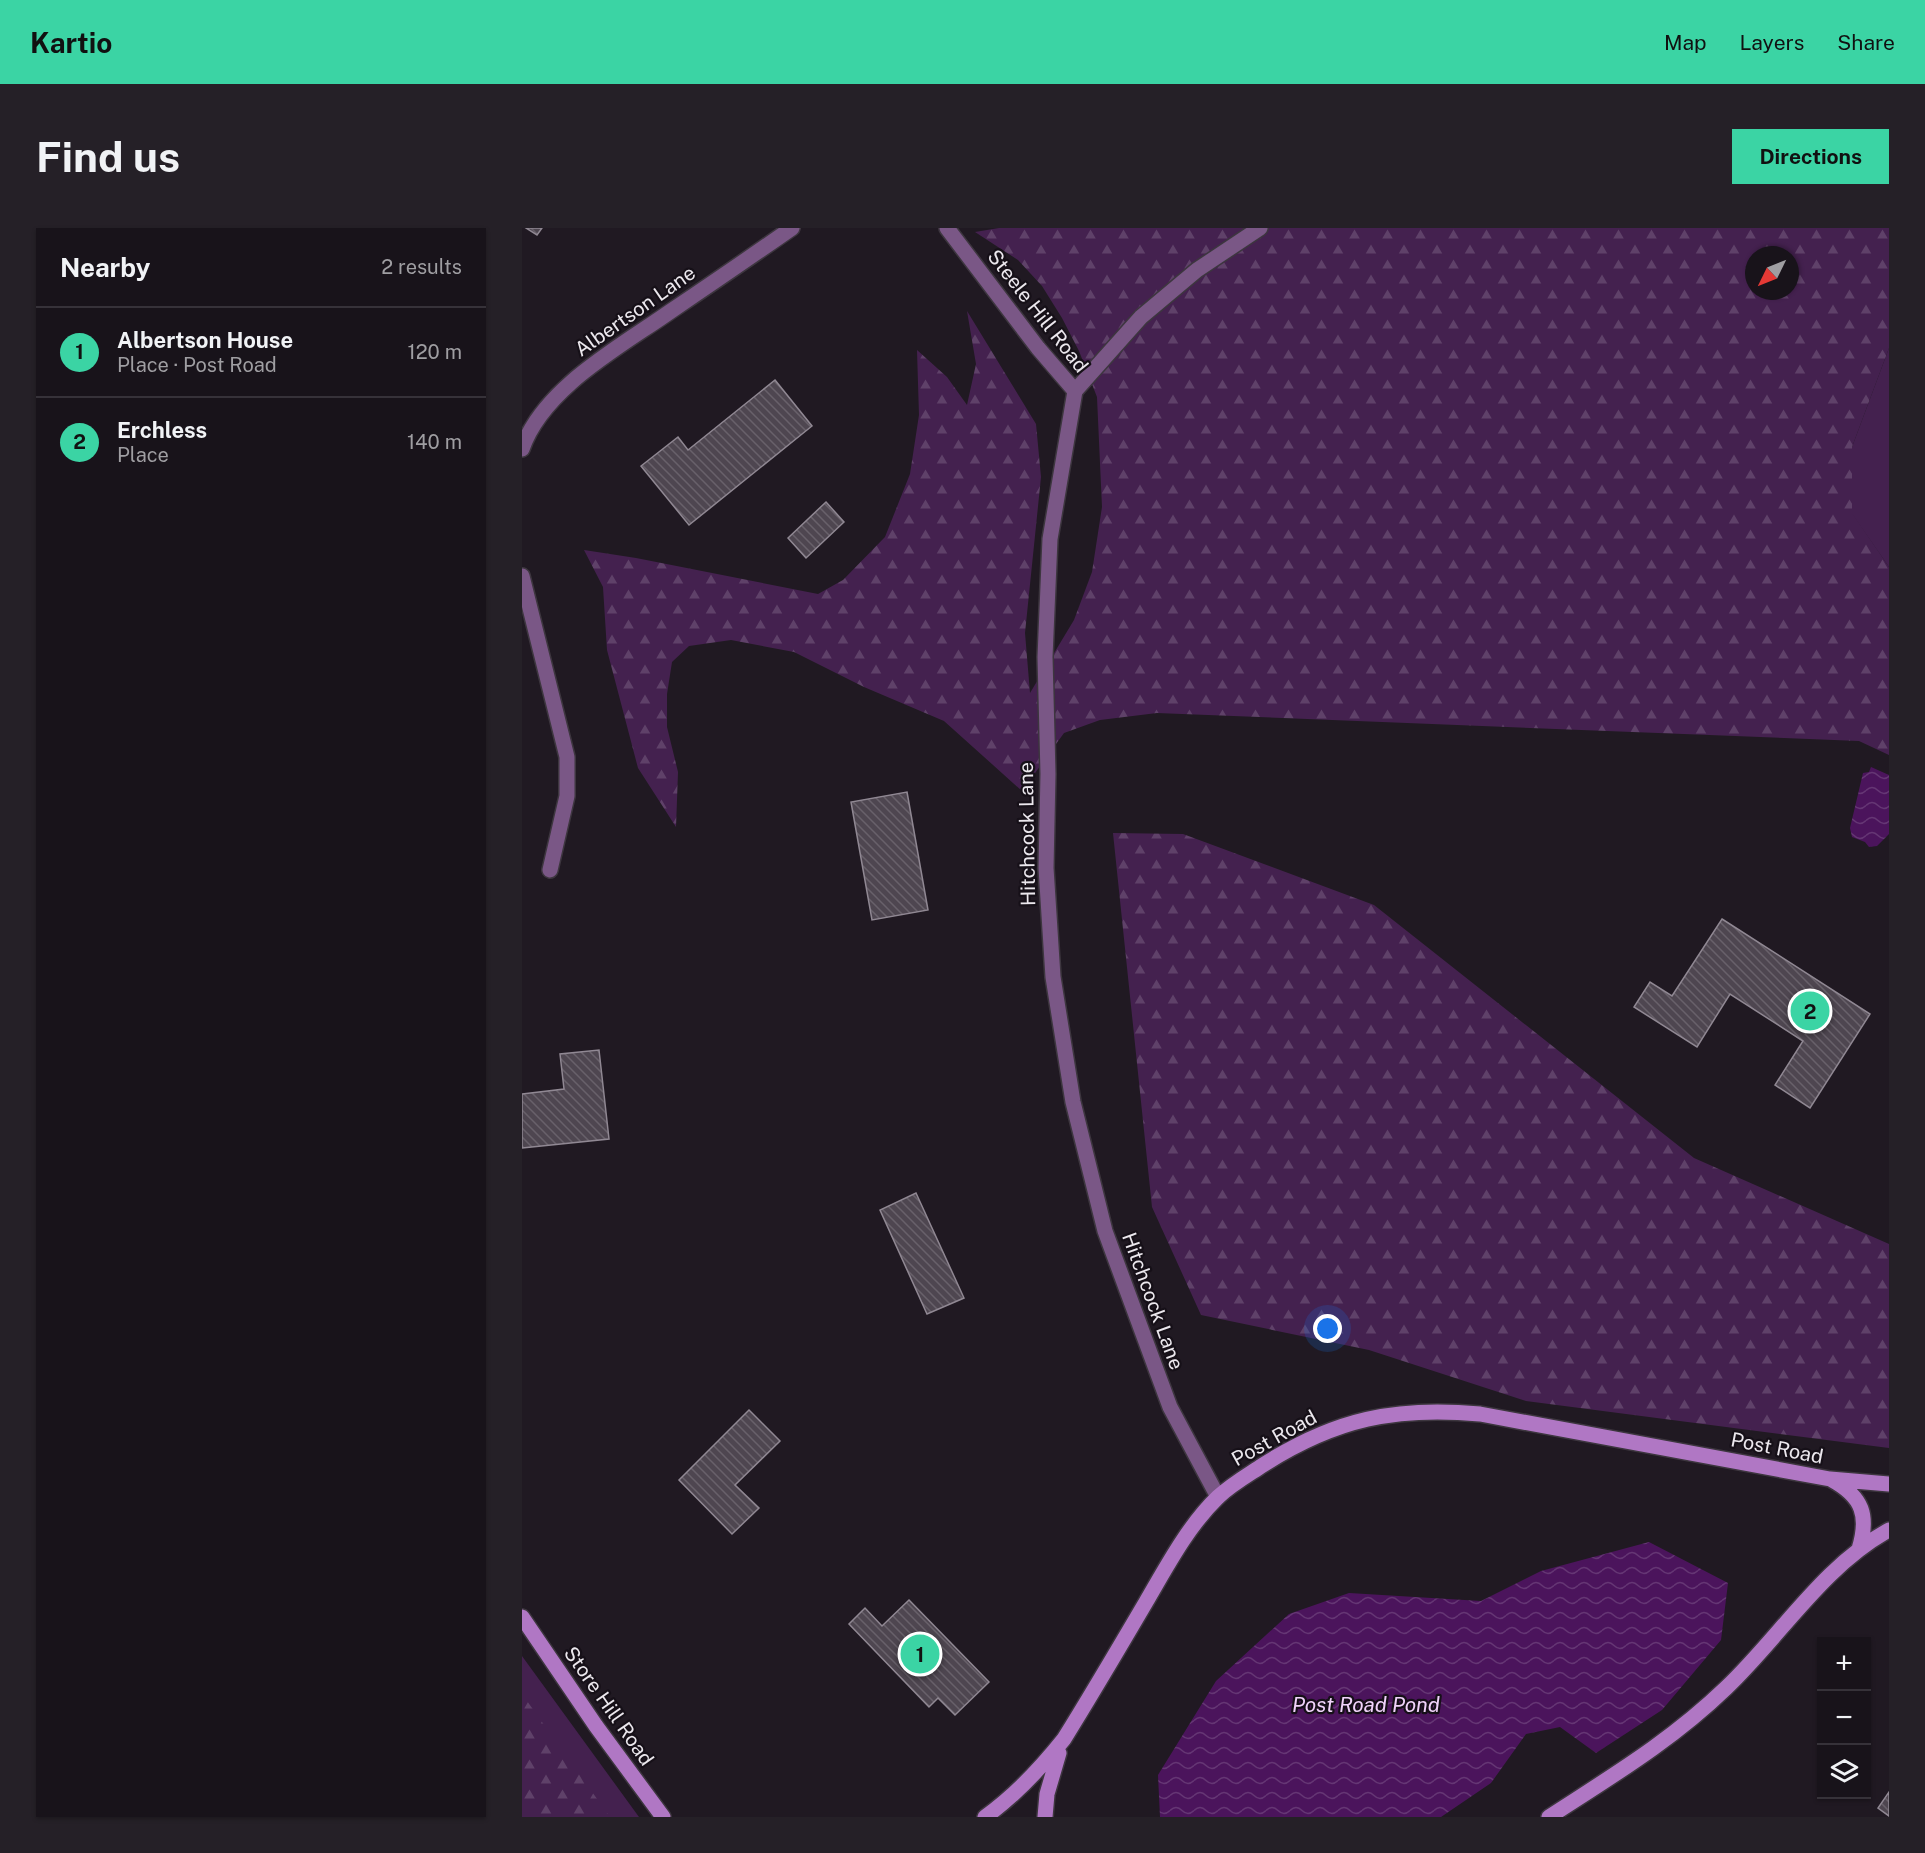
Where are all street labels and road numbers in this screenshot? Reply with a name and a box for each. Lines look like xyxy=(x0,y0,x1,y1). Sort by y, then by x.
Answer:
street label: Steele Hill Road xyxy=(983,245,1093,377)
street label: Albertson Lane xyxy=(570,261,700,361)
street label: Hitchcock Lane xyxy=(1014,762,1040,906)
street label: Hitchcock Lane xyxy=(1117,1229,1189,1373)
street label: Post Road xyxy=(1227,1405,1321,1471)
street label: Post Road xyxy=(1729,1427,1825,1469)
street label: Store Hill Road xyxy=(559,1642,659,1770)

